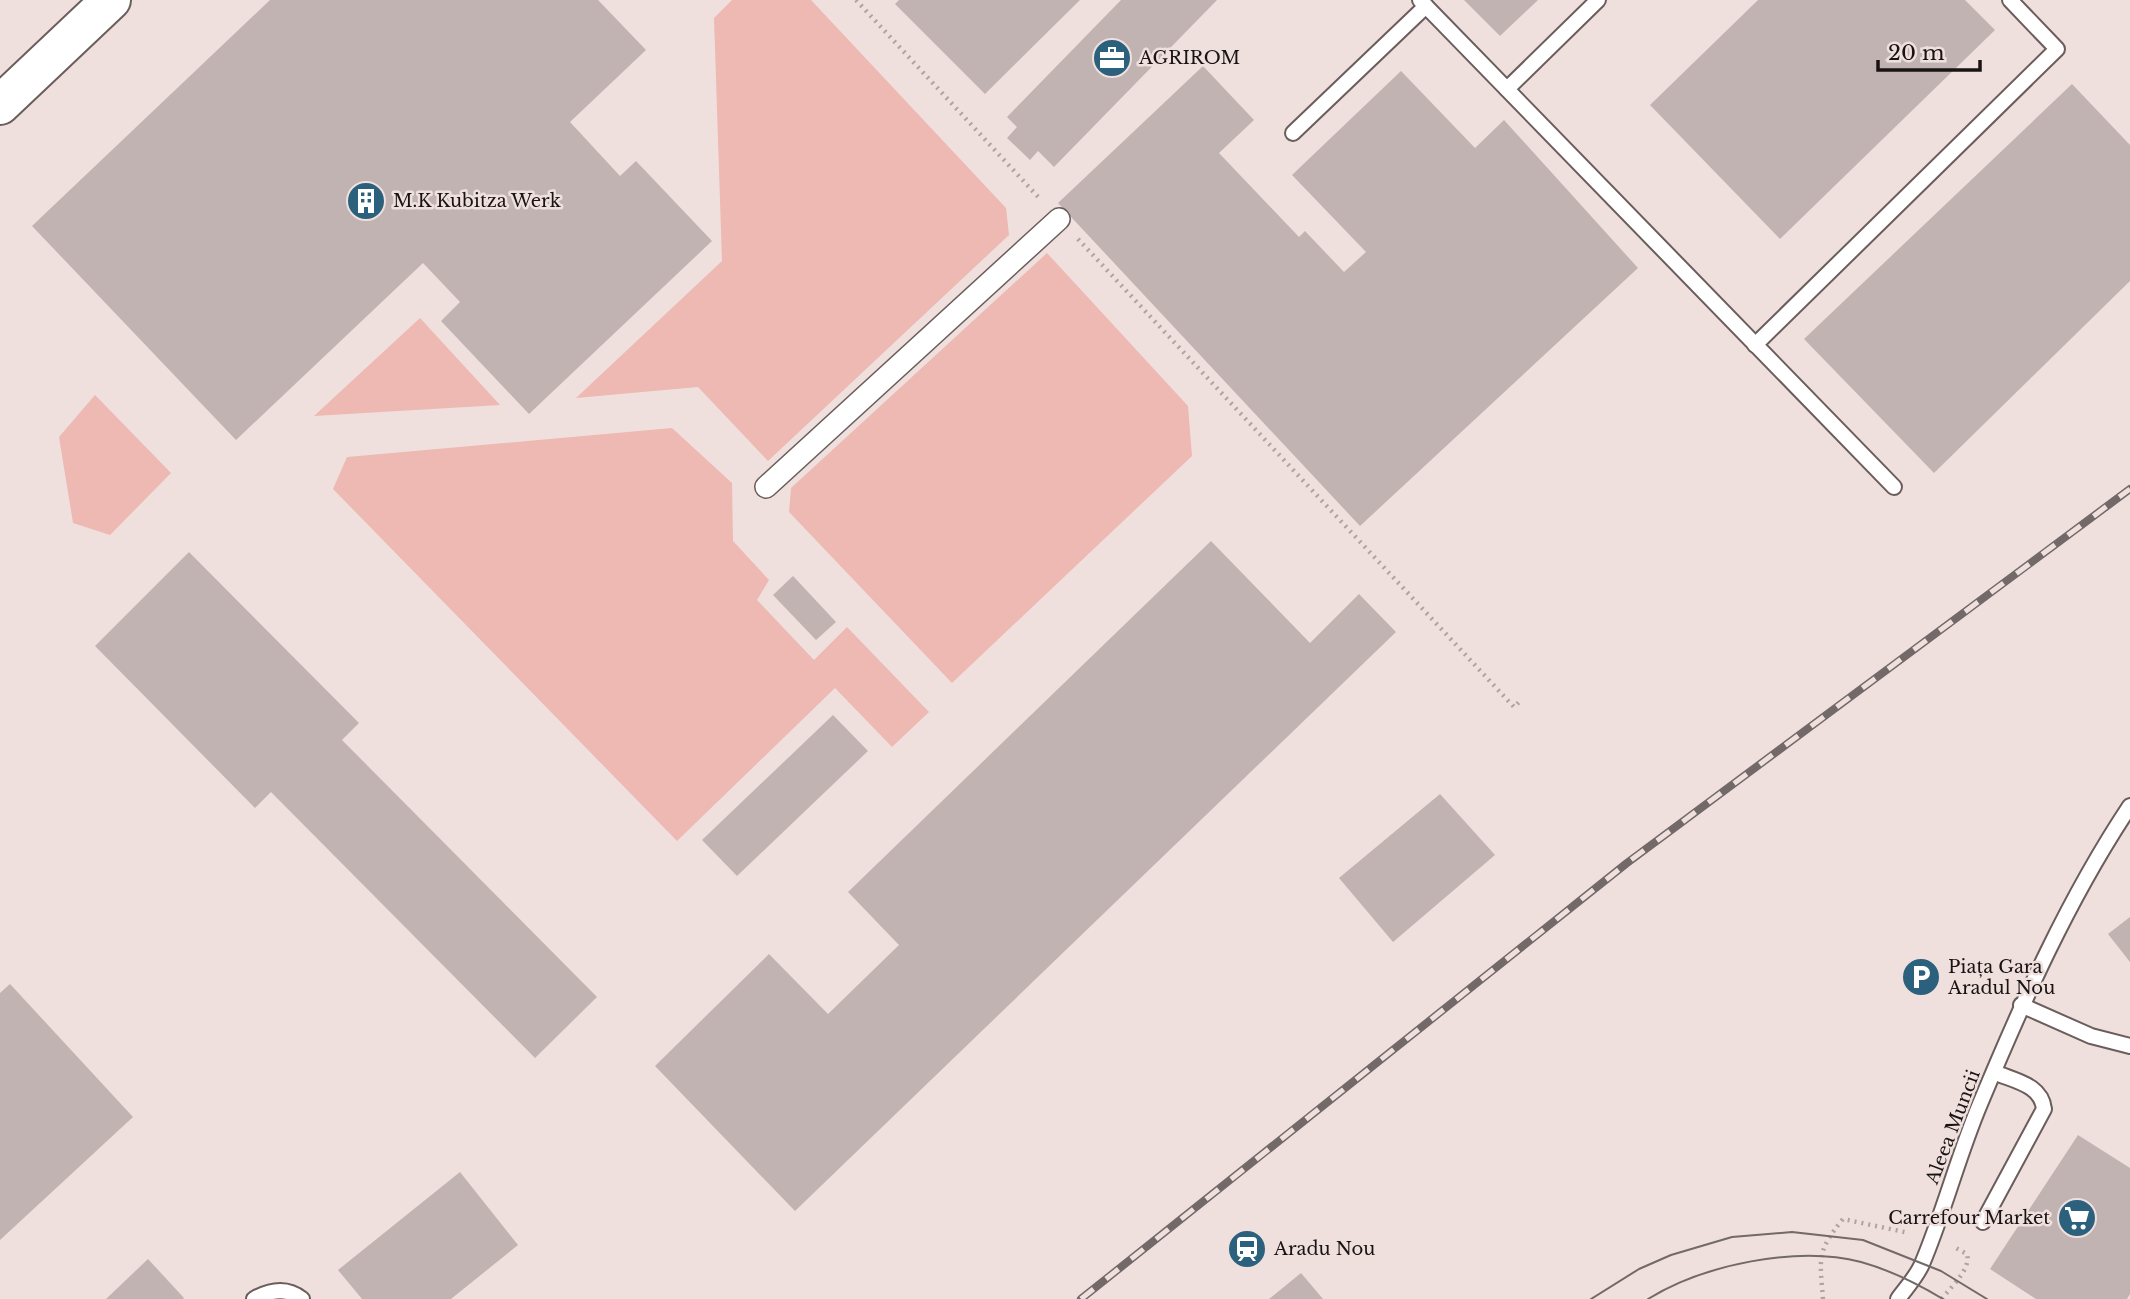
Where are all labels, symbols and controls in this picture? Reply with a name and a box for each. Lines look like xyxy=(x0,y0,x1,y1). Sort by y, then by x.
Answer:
scale bar xyxy=(1878,28,1980,72)
office icon: AGRIROM xyxy=(1091,37,1133,79)
text: 20 m xyxy=(1888,40,1945,66)
place label: AGRIROM xyxy=(1138,47,1240,69)
building icon: M.K Kubitza Werk xyxy=(345,180,387,222)
place label: M.K Kubitza Werk xyxy=(393,190,561,212)
parking icon: Piața Gara Aradul Nou xyxy=(1900,956,1942,998)
place label: Piața Gara Aradul Nou xyxy=(1947,956,2055,999)
street label: Aleea Muncii xyxy=(1921,1067,1985,1188)
supermarket icon: Carrefour Market xyxy=(2056,1197,2098,1239)
place label: Carrefour Market xyxy=(1888,1207,2050,1229)
station icon: Aradu Nou xyxy=(1226,1228,1268,1270)
place label: Aradu Nou xyxy=(1273,1238,1375,1260)

